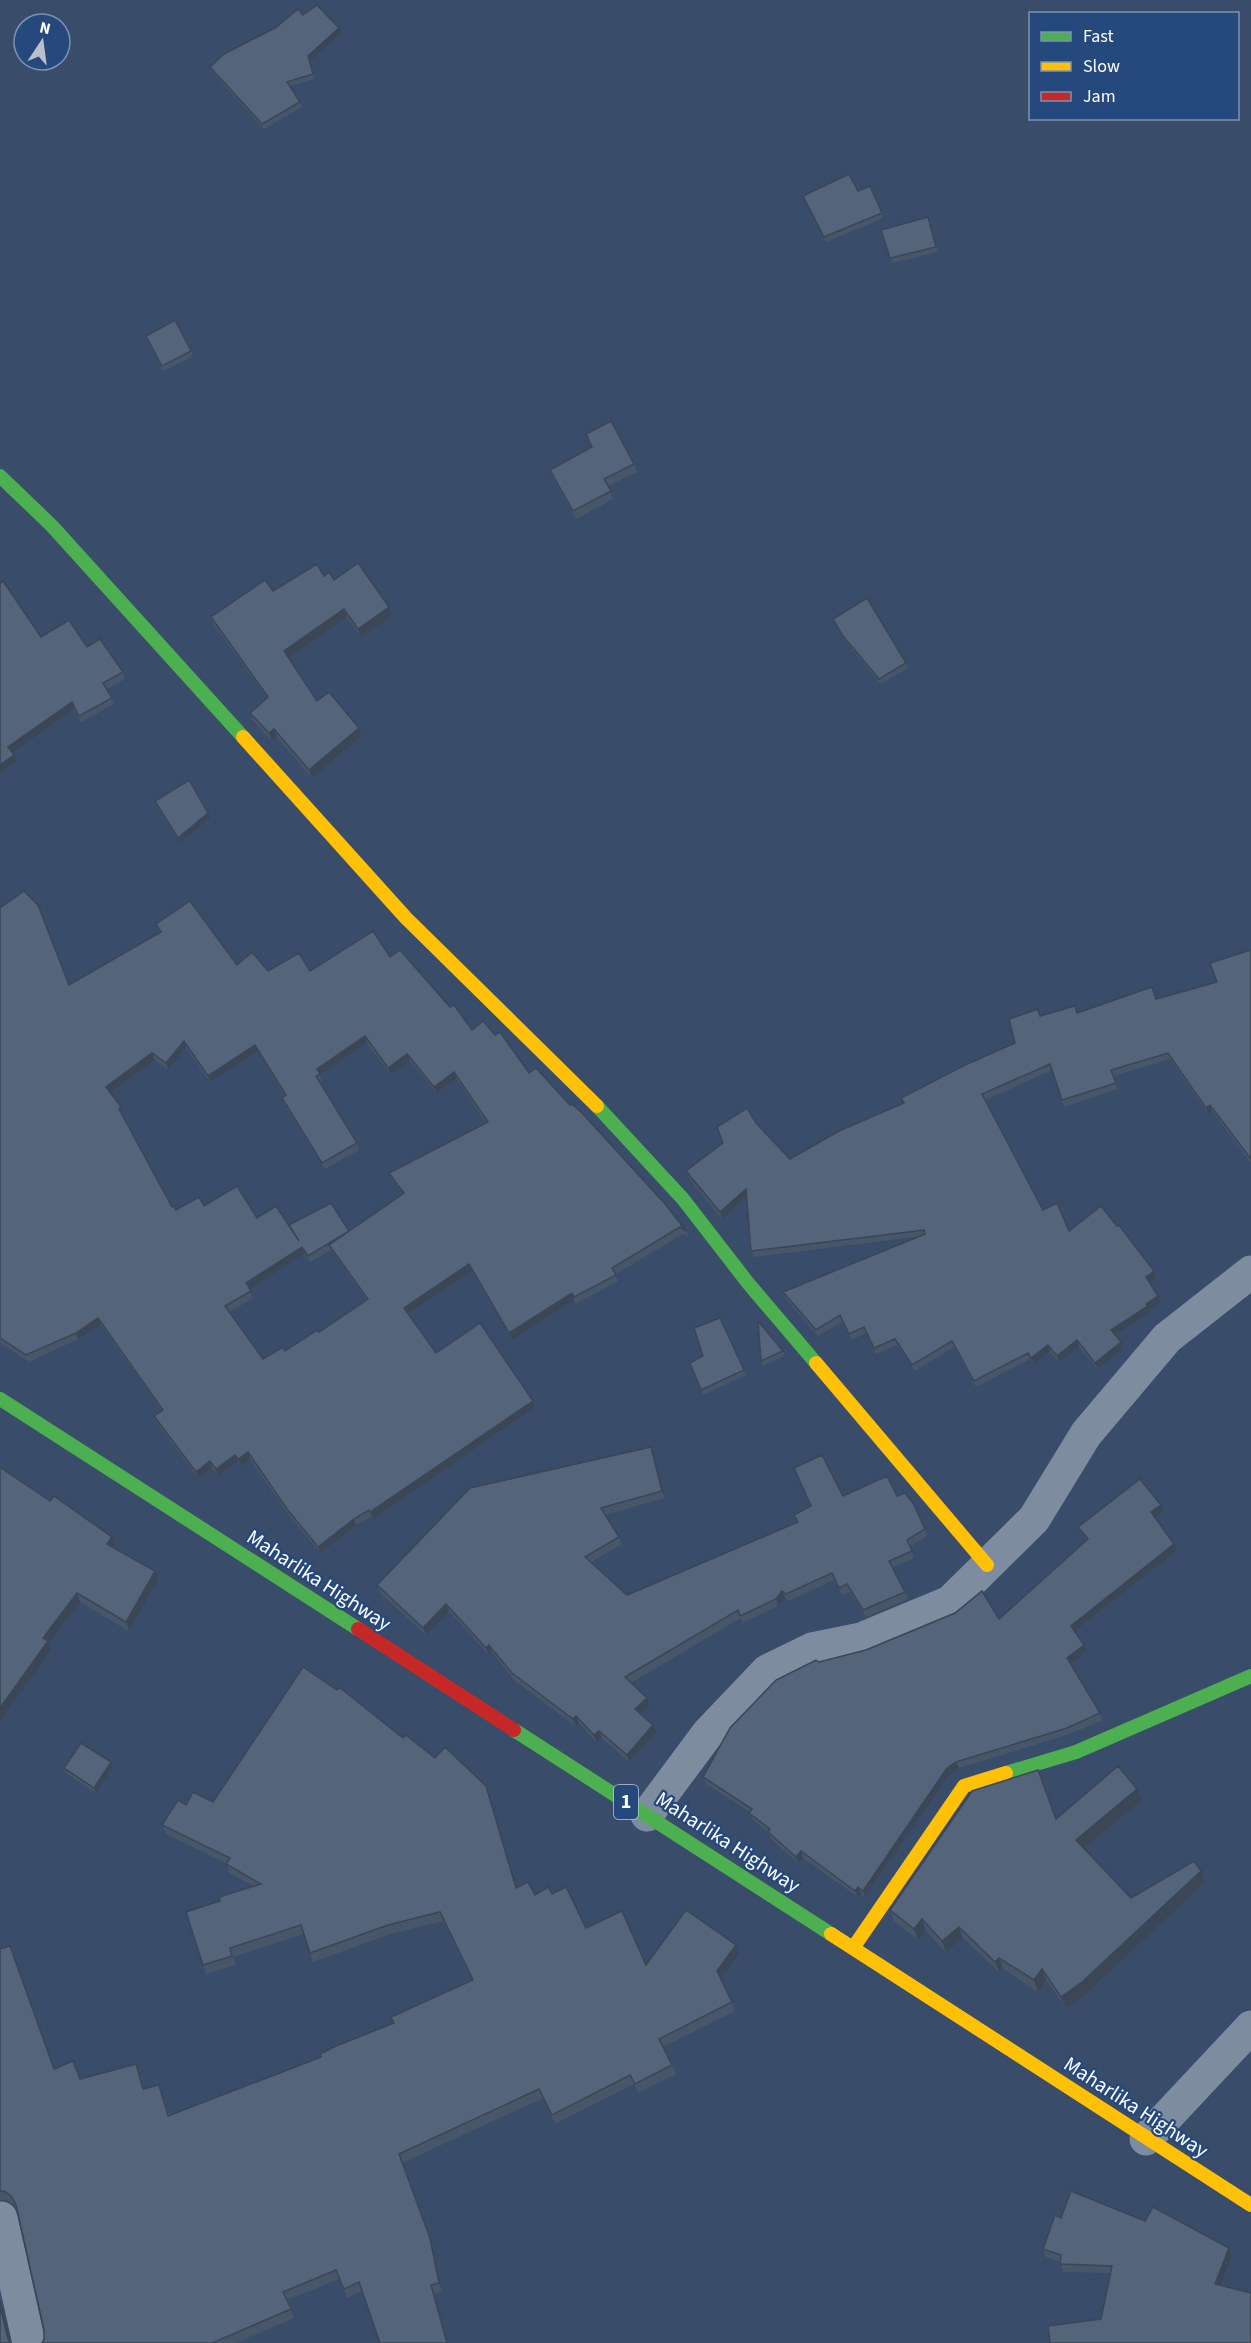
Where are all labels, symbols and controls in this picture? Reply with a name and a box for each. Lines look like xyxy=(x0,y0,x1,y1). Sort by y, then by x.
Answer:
north arrow xyxy=(12,12,72,72)
legend xyxy=(1029,12,1239,120)
text: N xyxy=(37,16,53,40)
text: Fast xyxy=(1083,24,1114,49)
text: Slow xyxy=(1083,54,1120,79)
text: Jam xyxy=(1083,84,1116,109)
street label: Maharlika Highway xyxy=(241,1522,397,1638)
street label: Maharlika Highway xyxy=(650,1784,806,1900)
road number: 1 xyxy=(614,1785,638,1819)
street label: Maharlika Highway xyxy=(1058,2049,1214,2165)

